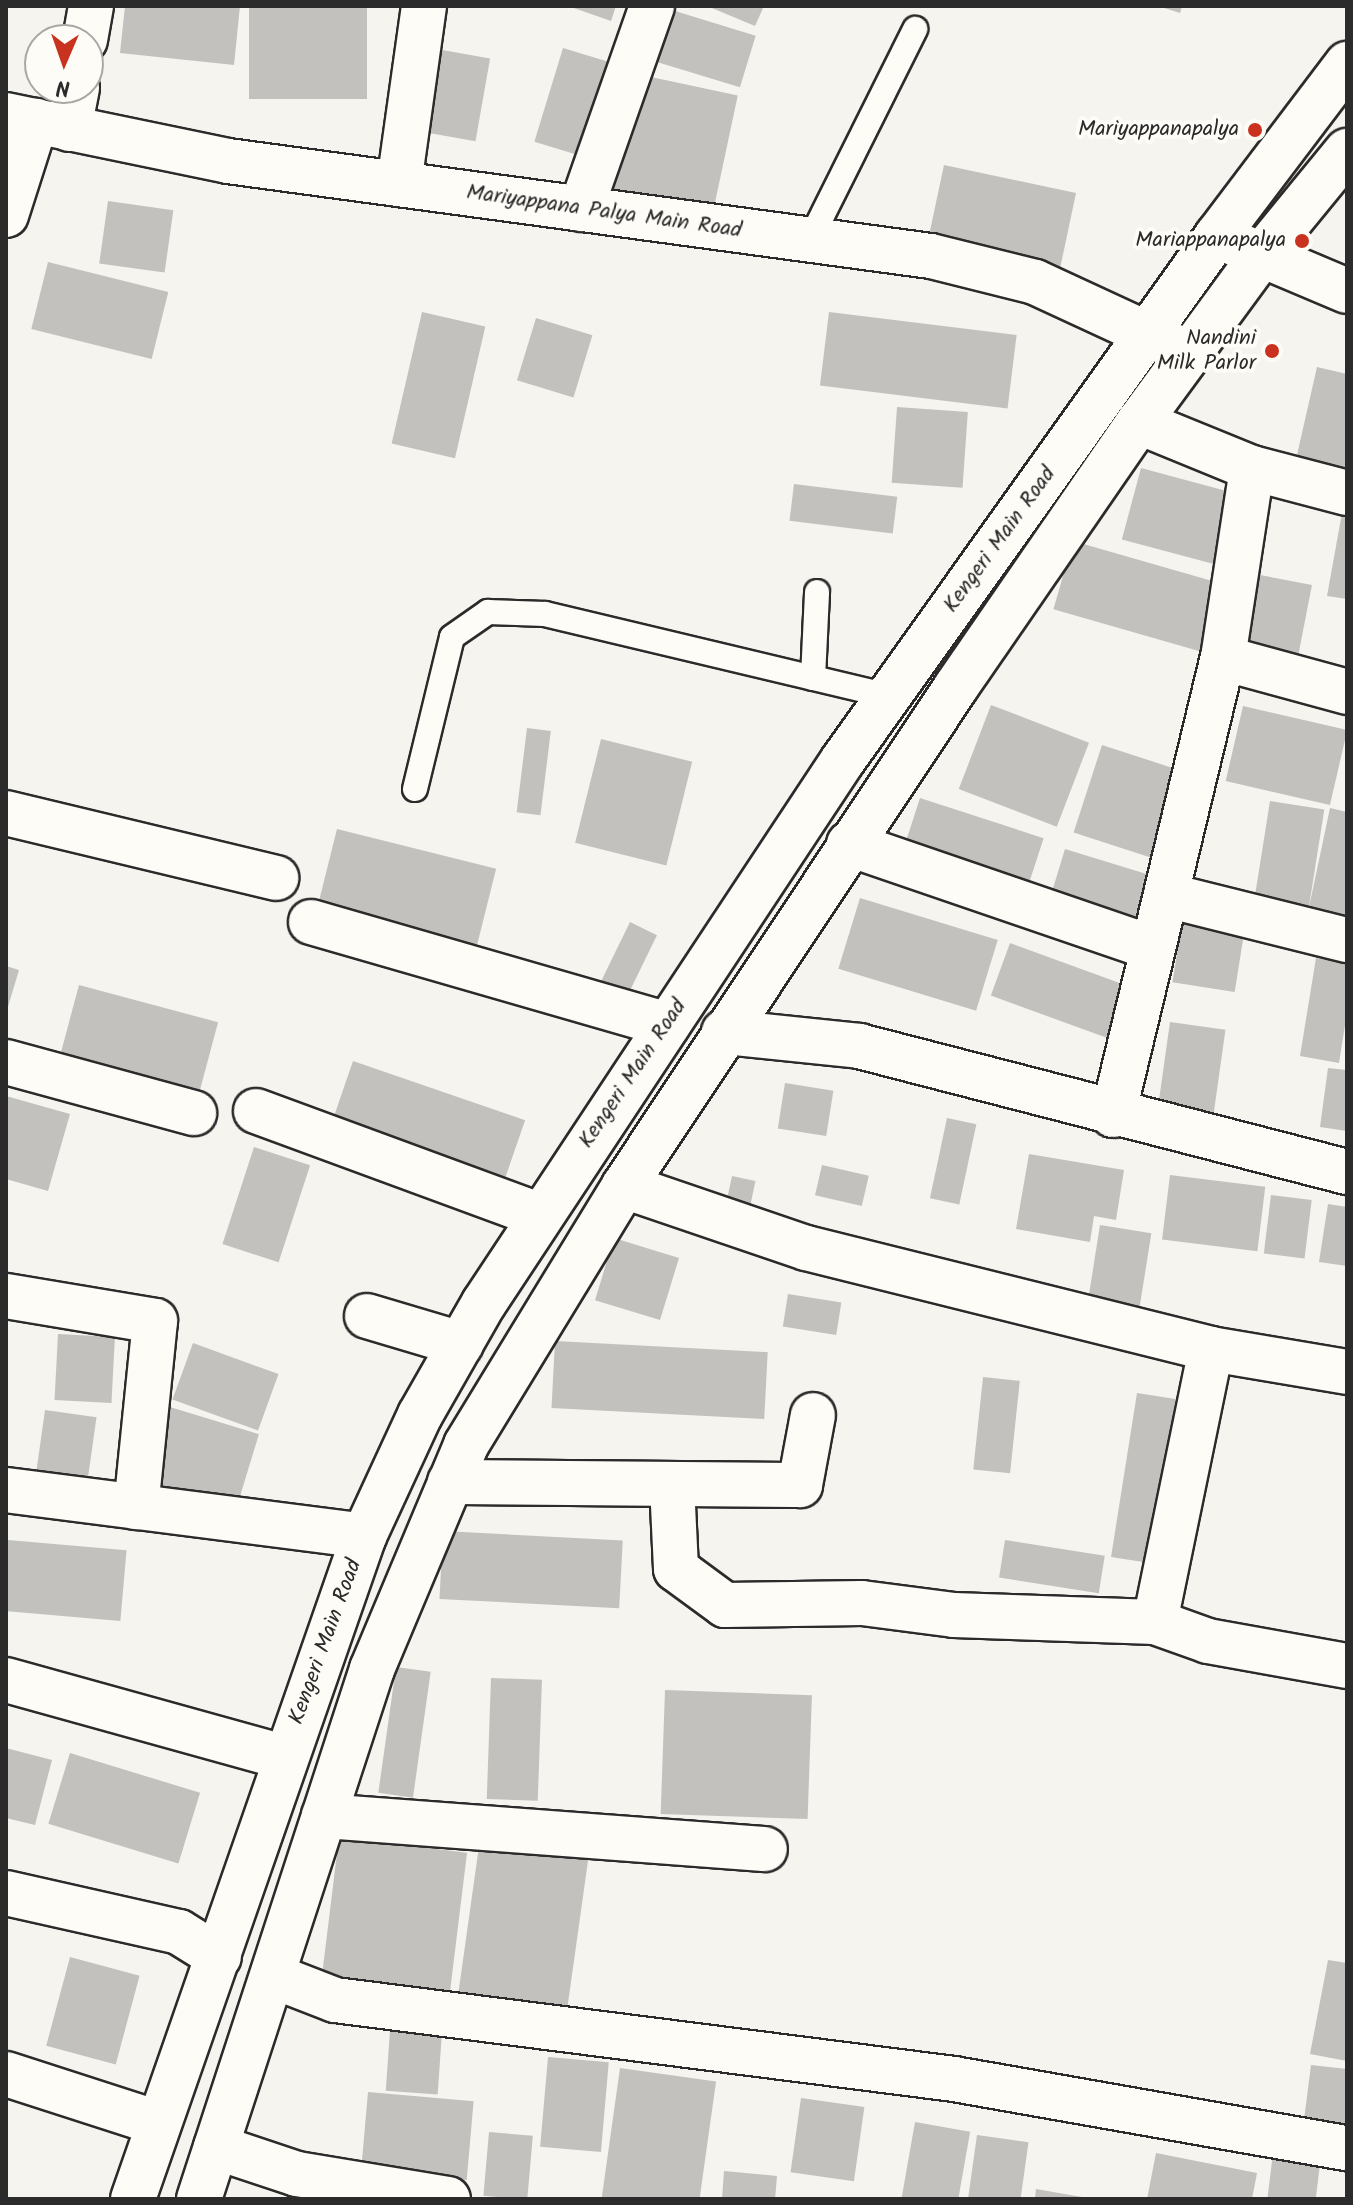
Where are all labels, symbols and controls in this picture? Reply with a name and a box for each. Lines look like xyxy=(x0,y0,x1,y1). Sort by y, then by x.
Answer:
north arrow xyxy=(24,24,104,104)
text: N xyxy=(56,69,71,104)
place label: Mariyappanapalya xyxy=(1078,117,1239,143)
marker: Mariyappanapalya xyxy=(1246,121,1264,139)
street label: Mariyappana Palya Main Road xyxy=(465,180,743,244)
place label: Mariappanapalya xyxy=(1135,228,1286,254)
marker: Mariappanapalya xyxy=(1293,232,1311,250)
place label: Nandini Milk Parlor xyxy=(1157,325,1256,376)
marker: Nandini Milk Parlor xyxy=(1263,342,1281,360)
street label: Kengeri Main Road xyxy=(938,462,1062,618)
street label: Kengeri Main Road xyxy=(573,995,693,1153)
street label: Kengeri Main Road xyxy=(284,1556,368,1728)

